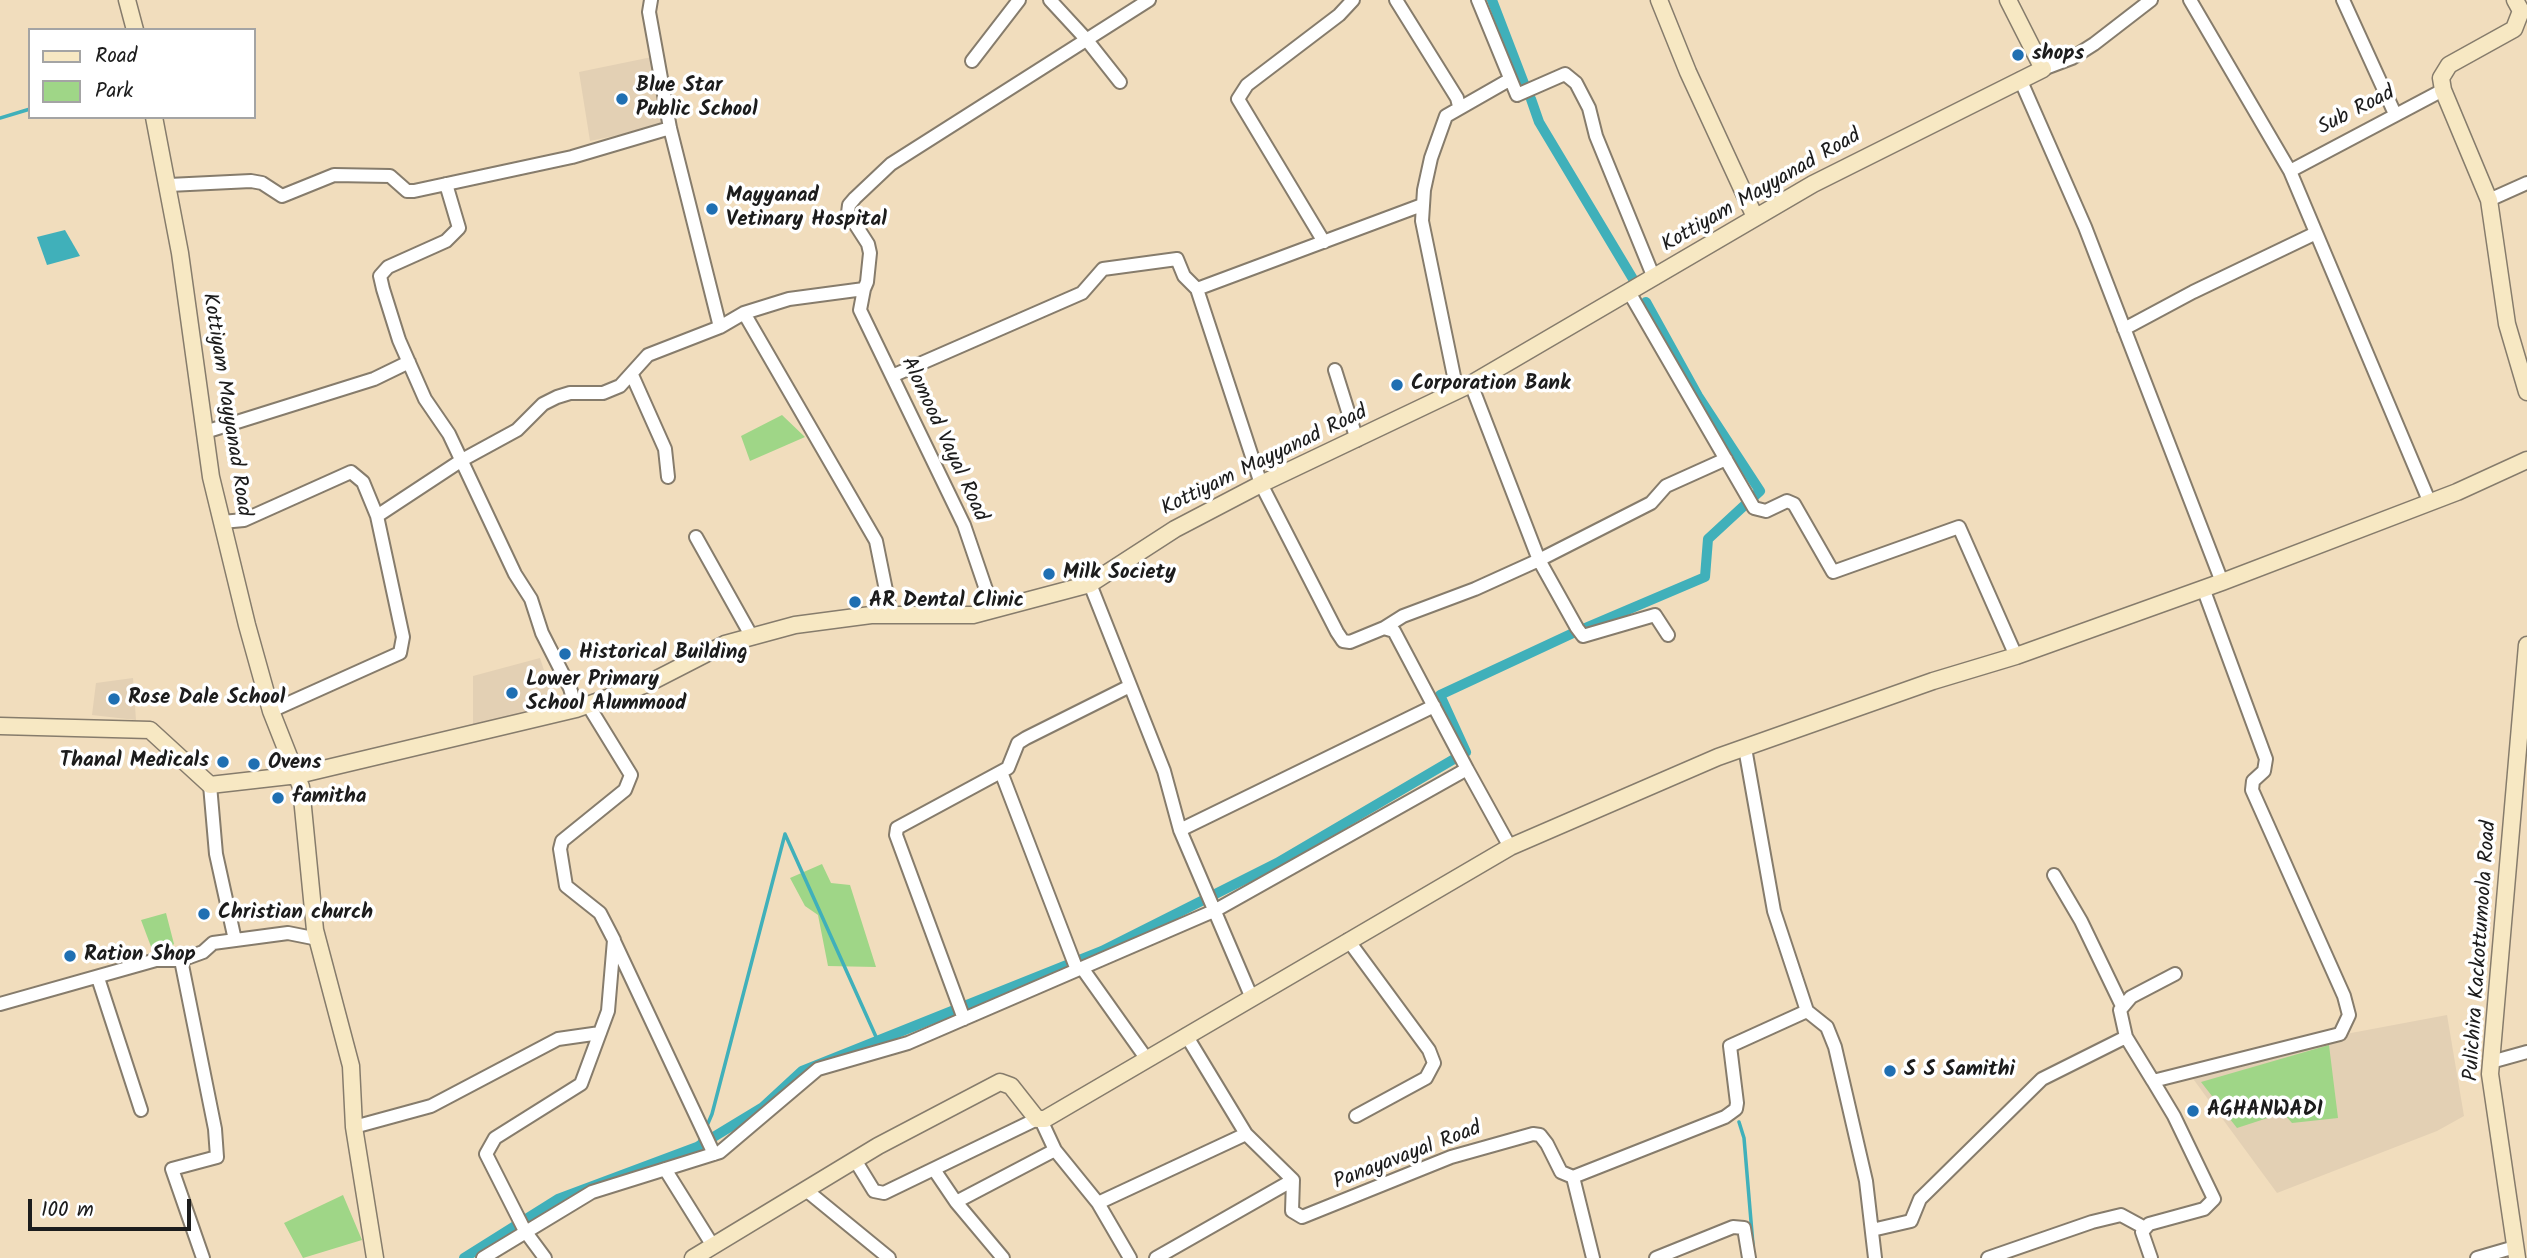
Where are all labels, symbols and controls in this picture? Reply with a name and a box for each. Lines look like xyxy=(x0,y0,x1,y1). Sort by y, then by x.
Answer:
legend xyxy=(28,28,256,119)
text: Road xyxy=(95,40,137,73)
place label: shops xyxy=(2032,42,2084,68)
marker: shops xyxy=(2010,47,2026,63)
place label: Blue Star Public School xyxy=(636,74,757,124)
text: Park xyxy=(95,75,133,108)
street label: Sub Road xyxy=(2314,82,2400,142)
marker: Blue Star Public School xyxy=(614,91,630,107)
street label: Kottiyam Mayyanad Road xyxy=(1658,125,1866,259)
place label: Mayyanad Vetinary Hospital xyxy=(726,184,887,234)
marker: Mayyanad Vetinary Hospital xyxy=(704,201,720,217)
street label: Kottiyam Mayyanad Road xyxy=(195,291,255,519)
street label: Alomood Vayal Road xyxy=(894,354,992,526)
place label: Corporation Bank xyxy=(1411,372,1570,398)
marker: Corporation Bank xyxy=(1389,377,1405,393)
street label: Kottiyam Mayyanad Road xyxy=(1158,401,1372,523)
place label: Milk Society xyxy=(1063,561,1176,587)
marker: Milk Society xyxy=(1041,566,1057,582)
place label: AR Dental Clinic xyxy=(869,589,1024,615)
marker: AR Dental Clinic xyxy=(847,594,863,610)
place label: Historical Building xyxy=(579,641,748,667)
marker: Historical Building xyxy=(557,646,573,662)
place label: Lower Primary School Alummood xyxy=(526,668,686,718)
marker: Lower Primary School Alummood xyxy=(504,685,520,701)
place label: Rose Dale School xyxy=(128,686,285,712)
marker: Rose Dale School xyxy=(106,691,122,707)
place label: Thanal Medicals xyxy=(60,749,209,775)
place label: Ovens xyxy=(268,751,322,777)
marker: Thanal Medicals xyxy=(215,754,231,770)
marker: Ovens xyxy=(246,756,262,772)
place label: famitha xyxy=(292,785,367,811)
marker: famitha xyxy=(270,790,286,806)
street label: Pulichira Kackottumoola Road xyxy=(2460,820,2504,1082)
place label: Christian church xyxy=(218,901,373,927)
marker: Christian church xyxy=(196,906,212,922)
place label: Ration Shop xyxy=(84,943,196,969)
marker: Ration Shop xyxy=(62,948,78,964)
place label: S S Samithi xyxy=(1904,1058,2015,1084)
marker: S S Samithi xyxy=(1882,1063,1898,1079)
place label: AGHANWADI xyxy=(2207,1098,2323,1124)
marker: AGHANWADI xyxy=(2185,1103,2201,1119)
street label: Panayavayal Road xyxy=(1331,1117,1485,1197)
scale bar xyxy=(32,1184,194,1228)
text: 100 m xyxy=(41,1194,94,1227)

